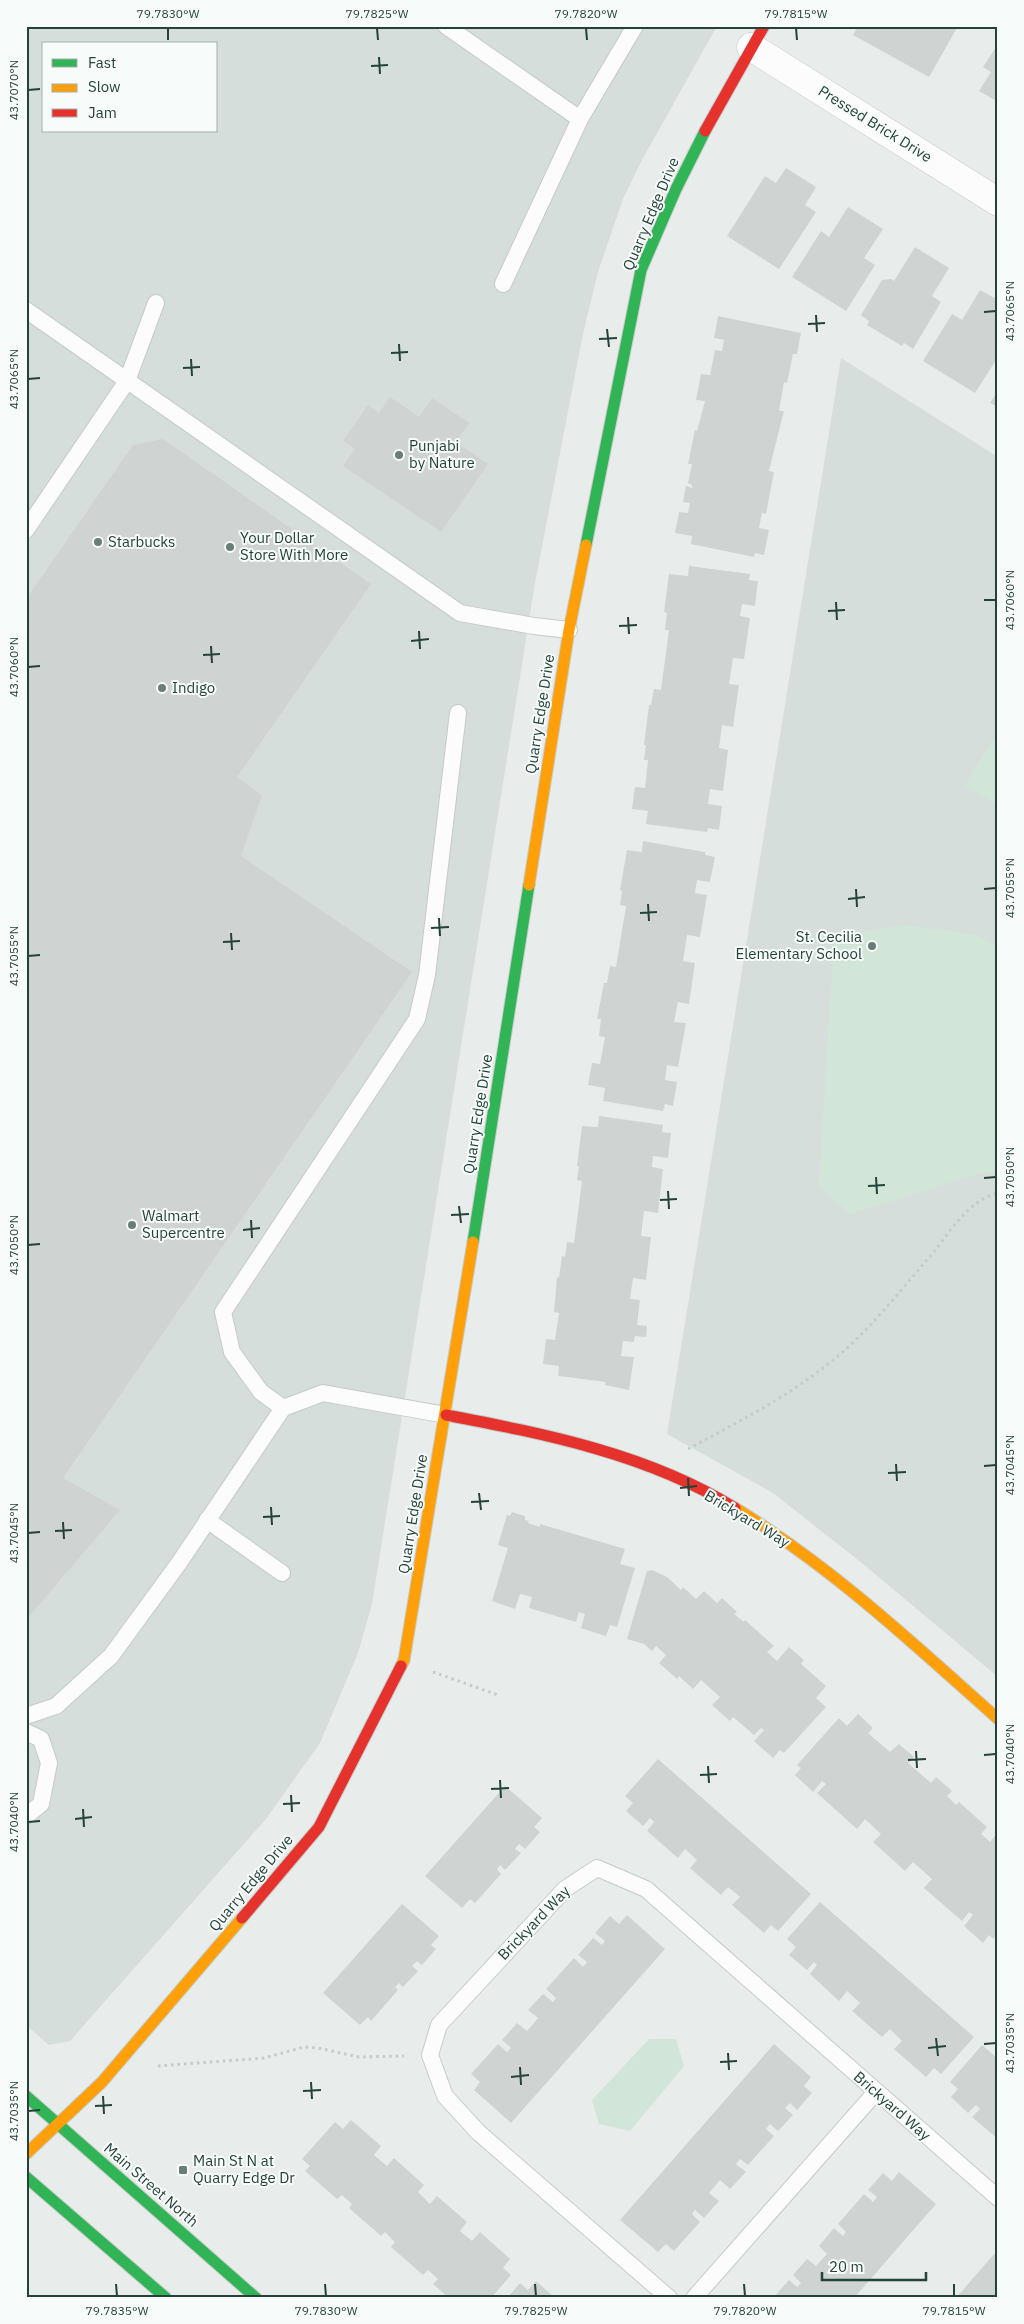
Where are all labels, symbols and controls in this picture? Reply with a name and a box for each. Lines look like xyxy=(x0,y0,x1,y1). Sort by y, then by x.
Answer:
text: 79.7830°W xyxy=(137,6,200,21)
text: 79.7825°W xyxy=(346,6,409,21)
text: 79.7820°W xyxy=(555,6,618,21)
text: 79.7815°W xyxy=(765,6,828,21)
legend xyxy=(42,42,218,132)
text: Fast xyxy=(88,53,116,72)
text: 43.7070°N xyxy=(6,60,21,120)
text: Slow xyxy=(88,77,121,96)
street label: Pressed Brick Drive xyxy=(815,81,936,166)
text: Jam xyxy=(88,103,117,122)
street label: Quarry Edge Drive xyxy=(618,154,683,273)
text: 43.7065°N xyxy=(1002,281,1017,341)
text: 43.7065°N xyxy=(6,349,21,409)
place label: Punjabi by Nature xyxy=(409,436,475,472)
marker: Punjabi by Nature xyxy=(393,449,405,461)
place label: Your Dollar Store With More xyxy=(240,528,348,564)
place label: Starbucks xyxy=(108,532,175,551)
marker: Starbucks xyxy=(92,536,104,548)
marker: Your Dollar Store With More xyxy=(224,541,236,553)
text: 43.7060°N xyxy=(1002,570,1017,630)
text: 43.7060°N xyxy=(6,637,21,697)
street label: Quarry Edge Drive xyxy=(521,653,558,775)
place label: Indigo xyxy=(172,678,215,697)
marker: Indigo xyxy=(156,682,168,694)
text: 43.7055°N xyxy=(1002,858,1017,918)
text: 43.7055°N xyxy=(6,926,21,986)
place label: St. Cecilia Elementary School xyxy=(735,927,862,963)
marker: St. Cecilia Elementary School xyxy=(866,940,878,952)
street label: Quarry Edge Drive xyxy=(459,1053,496,1175)
text: 43.7050°N xyxy=(1002,1147,1017,1207)
place label: Walmart Supercentre xyxy=(142,1206,225,1242)
text: 43.7050°N xyxy=(6,1215,21,1275)
marker: Walmart Supercentre xyxy=(126,1219,138,1231)
text: 43.7045°N xyxy=(1002,1435,1017,1495)
street label: Quarry Edge Drive xyxy=(394,1453,431,1575)
street label: Brickyard Way xyxy=(701,1486,794,1552)
text: 43.7045°N xyxy=(6,1503,21,1563)
text: 43.7040°N xyxy=(1002,1724,1017,1784)
text: 43.7040°N xyxy=(6,1792,21,1852)
street label: Quarry Edge Drive xyxy=(204,1830,297,1935)
street label: Brickyard Way xyxy=(493,1881,574,1964)
text: 43.7035°N xyxy=(1002,2013,1017,2073)
street label: Brickyard Way xyxy=(850,2067,935,2145)
text: 43.7035°N xyxy=(6,2081,21,2141)
street label: Main Street North xyxy=(100,2138,202,2231)
place label: Main St N at Quarry Edge Dr xyxy=(193,2151,295,2187)
marker: Main St N at Quarry Edge Dr xyxy=(177,2164,189,2176)
scale bar xyxy=(822,2249,925,2281)
text: 20 m xyxy=(829,2257,864,2276)
text: 79.7835°W xyxy=(86,2303,149,2318)
text: 79.7830°W xyxy=(295,2303,358,2318)
text: 79.7825°W xyxy=(505,2303,568,2318)
text: 79.7820°W xyxy=(714,2303,777,2318)
text: 79.7815°W xyxy=(923,2303,986,2318)

